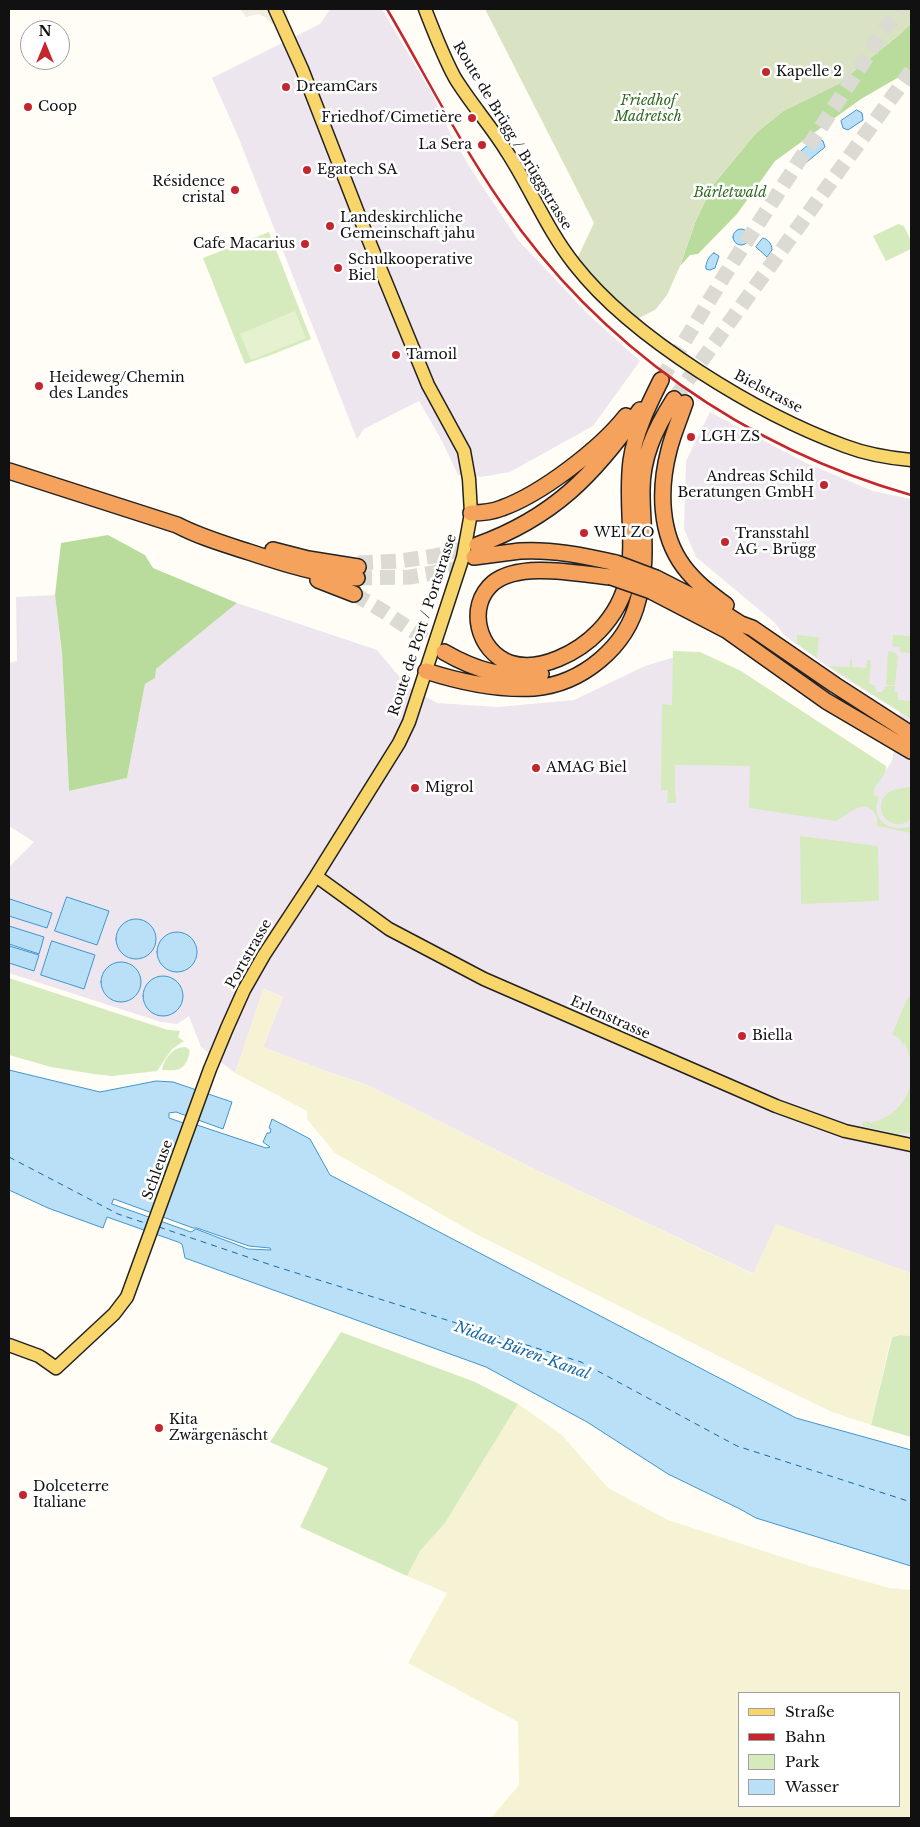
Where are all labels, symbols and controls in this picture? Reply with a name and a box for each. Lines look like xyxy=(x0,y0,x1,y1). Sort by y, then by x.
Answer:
north arrow xyxy=(20,20,70,70)
text: N xyxy=(38,22,52,40)
street label: Route de Brügg / Brüggstrasse xyxy=(449,39,575,233)
place label: Kapelle 2 xyxy=(776,64,842,80)
marker: Kapelle 2 xyxy=(760,66,772,78)
place label: DreamCars xyxy=(296,79,378,95)
marker: DreamCars xyxy=(280,81,292,93)
park label: Friedhof Madretsch xyxy=(614,93,682,125)
place label: Coop xyxy=(38,99,77,115)
marker: Coop xyxy=(22,101,34,113)
place label: Friedhof/Cimetière xyxy=(321,110,462,126)
marker: Friedhof/Cimetière xyxy=(466,112,478,124)
place label: La Sera xyxy=(419,137,472,153)
marker: La Sera xyxy=(476,139,488,151)
place label: Egatech SA xyxy=(317,162,397,178)
marker: Egatech SA xyxy=(301,164,313,176)
place label: Résidence cristal xyxy=(152,174,225,206)
marker: Résidence cristal xyxy=(229,184,241,196)
park label: Bärletwald xyxy=(693,185,767,201)
place label: Landeskirchliche Gemeinschaft jahu xyxy=(340,210,475,242)
marker: Landeskirchliche Gemeinschaft jahu xyxy=(324,220,336,232)
place label: Cafe Macarius xyxy=(193,236,295,252)
marker: Cafe Macarius xyxy=(299,238,311,250)
place label: Schulkooperative Biel xyxy=(348,252,473,284)
marker: Schulkooperative Biel xyxy=(332,262,344,274)
place label: Tamoil xyxy=(406,347,457,363)
marker: Tamoil xyxy=(390,349,402,361)
street label: Bielstrasse xyxy=(731,367,805,417)
place label: Heideweg/Chemin des Landes xyxy=(49,370,185,402)
marker: Heideweg/Chemin des Landes xyxy=(33,380,45,392)
place label: LGH ZS xyxy=(701,429,760,445)
marker: LGH ZS xyxy=(685,431,697,443)
place label: Andreas Schild Beratungen GmbH xyxy=(678,469,814,502)
marker: Andreas Schild Beratungen GmbH xyxy=(818,479,830,491)
place label: WEI ZO xyxy=(594,525,654,541)
place label: Transstahl AG - Brügg xyxy=(735,526,816,558)
marker: WEI ZO xyxy=(578,527,590,539)
street label: Route de Port / Portstrasse xyxy=(386,532,460,718)
marker: Transstahl AG - Brügg xyxy=(719,536,731,548)
place label: AMAG Biel xyxy=(546,760,627,776)
marker: AMAG Biel xyxy=(530,762,542,774)
place label: Migrol xyxy=(425,780,474,796)
marker: Migrol xyxy=(409,782,421,794)
street label: Portstrasse xyxy=(222,916,276,992)
street label: Erlenstrasse xyxy=(567,993,653,1043)
place label: Biella xyxy=(752,1028,792,1044)
marker: Biella xyxy=(736,1030,748,1042)
street label: Schleuse xyxy=(139,1138,177,1202)
water label: Nidau-Büren-Kanal xyxy=(452,1318,592,1384)
place label: Kita Zwärgenäscht xyxy=(169,1412,268,1444)
marker: Kita Zwärgenäscht xyxy=(153,1422,165,1434)
place label: Dolceterre Italiane xyxy=(33,1479,109,1511)
marker: Dolceterre Italiane xyxy=(17,1489,29,1501)
legend xyxy=(738,1692,900,1807)
text: Straße xyxy=(785,1702,835,1721)
text: Bahn xyxy=(785,1727,825,1746)
text: Park xyxy=(785,1752,820,1771)
text: Wasser xyxy=(785,1777,839,1796)

